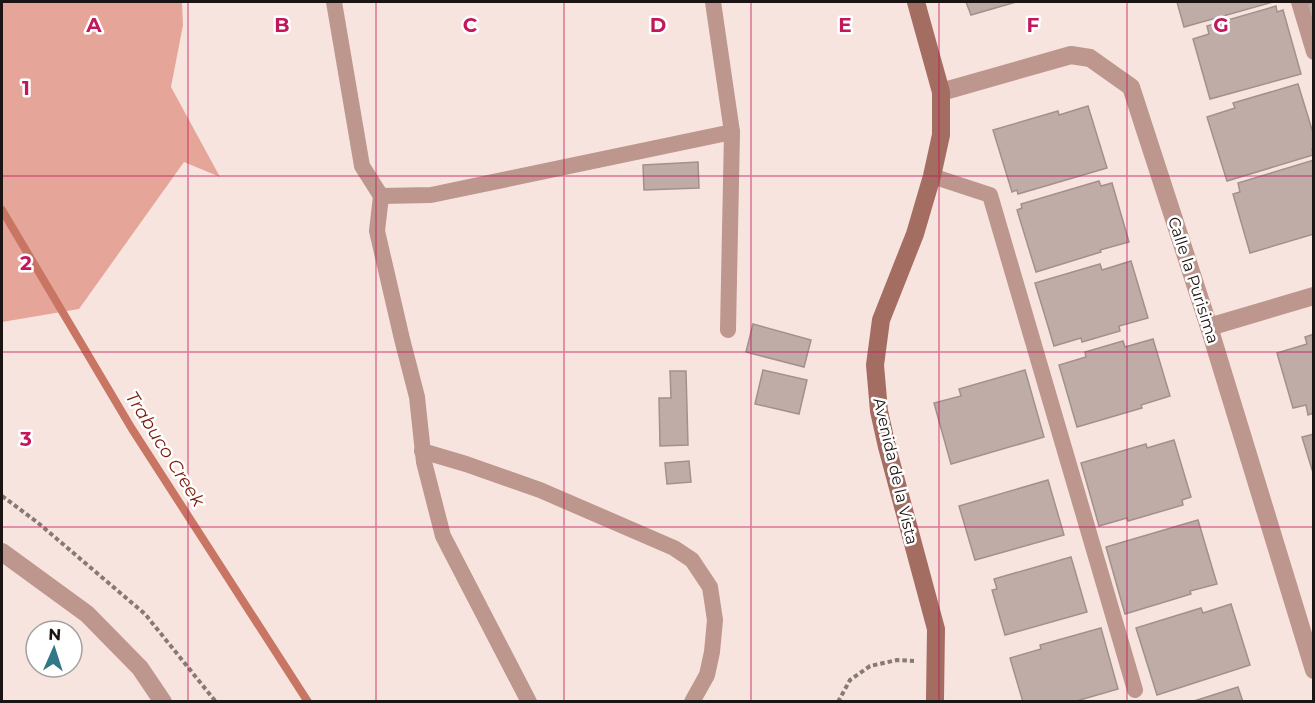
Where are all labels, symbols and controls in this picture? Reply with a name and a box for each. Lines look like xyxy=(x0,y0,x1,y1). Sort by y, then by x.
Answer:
text: A xyxy=(85,13,102,37)
text: B xyxy=(274,13,290,37)
text: C xyxy=(463,13,478,37)
text: D xyxy=(650,13,666,37)
text: E xyxy=(838,13,852,37)
text: F xyxy=(1027,13,1040,37)
text: G xyxy=(1213,13,1229,37)
text: 1 xyxy=(22,76,30,100)
street label: Calle la Purisima xyxy=(1164,214,1223,346)
text: 2 xyxy=(20,251,32,275)
water label: Trabuco Creek xyxy=(121,387,210,512)
street label: Avenida de la Vista xyxy=(869,396,922,546)
text: 3 xyxy=(19,427,32,451)
north arrow xyxy=(24,619,84,679)
text: N xyxy=(48,625,62,644)

